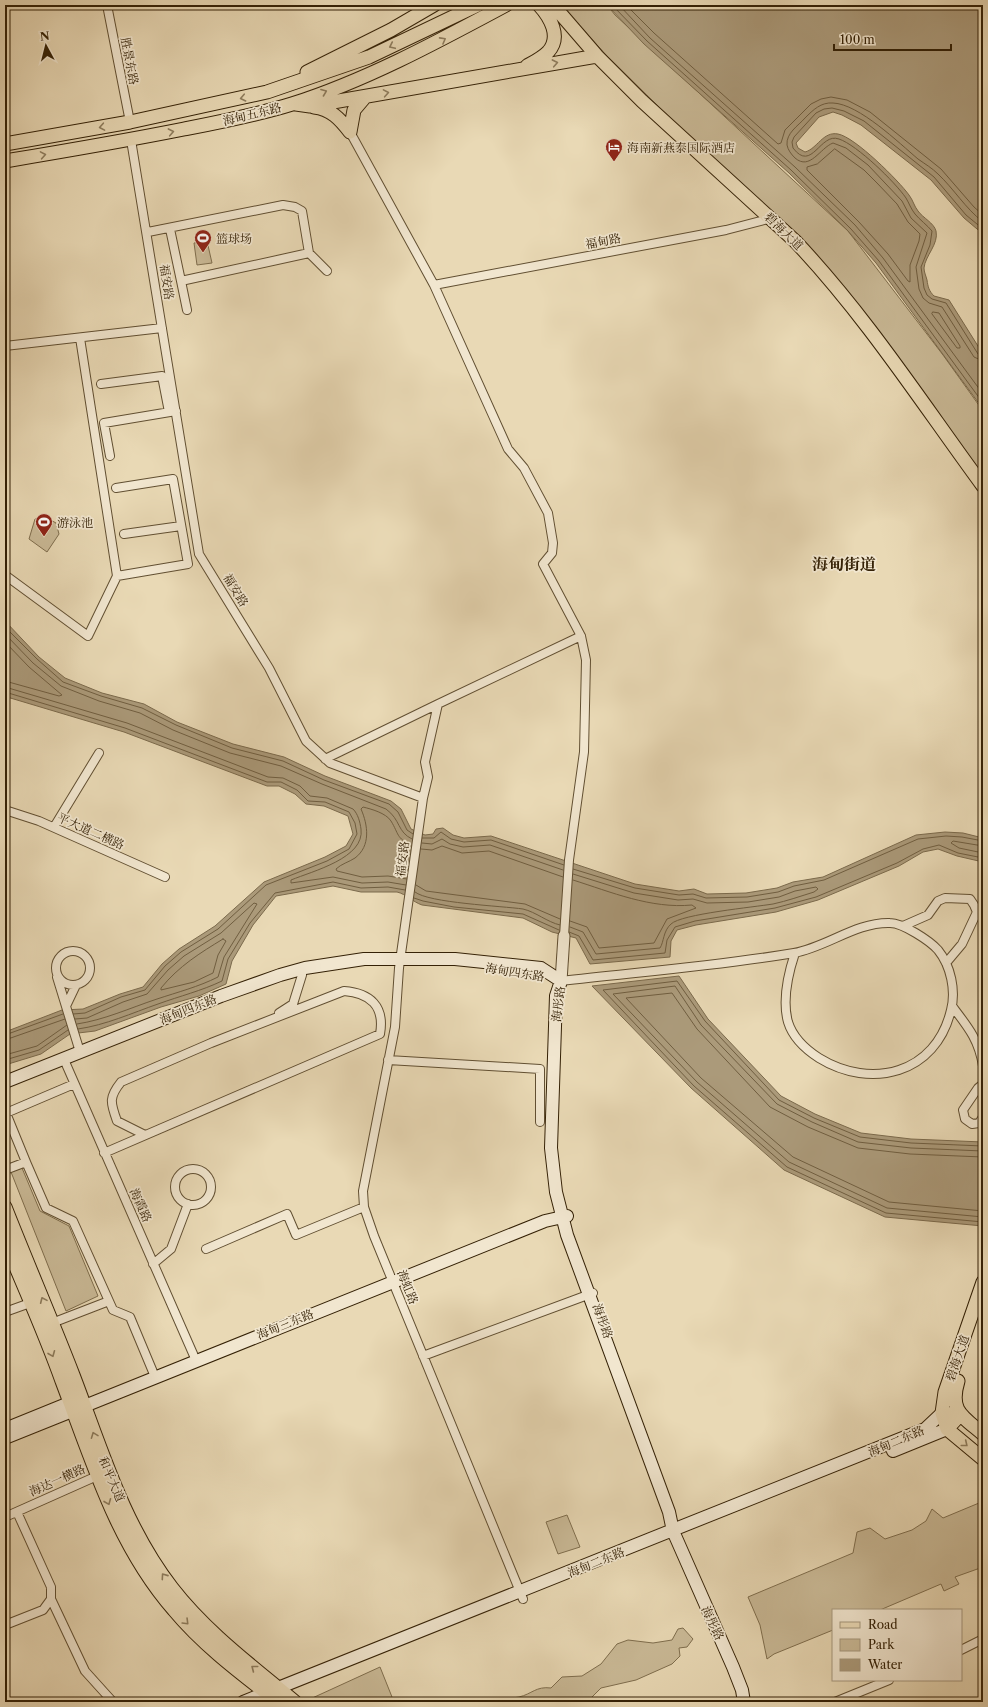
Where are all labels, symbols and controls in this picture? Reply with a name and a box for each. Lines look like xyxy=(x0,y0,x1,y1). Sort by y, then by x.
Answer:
north arrow xyxy=(26,26,66,66)
scale bar xyxy=(834,26,951,52)
text: N xyxy=(39,28,51,44)
text: 100 m xyxy=(840,32,875,47)
street label: 胜景东路 xyxy=(118,36,142,86)
one-way arrow xyxy=(439,37,446,44)
one-way arrow xyxy=(389,41,396,49)
one-way arrow xyxy=(552,60,559,68)
one-way arrow xyxy=(320,88,327,96)
one-way arrow xyxy=(383,89,389,98)
one-way arrow xyxy=(240,93,246,101)
street label: 海甸五东路 xyxy=(221,99,283,129)
one-way arrow xyxy=(99,122,105,131)
one-way arrow xyxy=(168,128,175,137)
hotel icon: 海南新燕泰国际酒店 xyxy=(604,137,624,162)
place label: 海南新燕泰国际酒店 xyxy=(627,140,735,155)
one-way arrow xyxy=(40,151,47,159)
street label: 碧海大道 xyxy=(762,209,806,253)
sports icon: 篮球场 xyxy=(193,228,213,253)
street label: 福甸路 xyxy=(584,230,622,252)
place label: 篮球场 xyxy=(216,231,252,246)
street label: 福安路 xyxy=(157,263,177,301)
sports icon: 游泳池 xyxy=(34,512,54,537)
place label: 游泳池 xyxy=(57,515,93,530)
district label: 海甸街道 xyxy=(812,554,876,574)
street label: 福安路 xyxy=(220,571,252,609)
street label: 平大道二横路 xyxy=(55,810,127,852)
street label: 福安路 xyxy=(392,840,412,878)
street label: 海甸四东路 xyxy=(484,960,546,984)
street label: 海彤路 xyxy=(548,985,568,1023)
street label: 海甸四东路 xyxy=(157,991,219,1027)
street label: 海霞路 xyxy=(127,1185,155,1225)
street label: 海虹路 xyxy=(394,1267,422,1307)
one-way arrow xyxy=(40,1297,48,1305)
street label: 海彤路 xyxy=(590,1302,616,1340)
street label: 海甸三东路 xyxy=(254,1306,316,1342)
street label: 碧海大道 xyxy=(942,1333,972,1383)
one-way arrow xyxy=(47,1351,55,1358)
street label: 海甸二东路 xyxy=(865,1422,927,1460)
one-way arrow xyxy=(91,1431,99,1438)
one-way arrow xyxy=(960,1440,967,1447)
street label: 和平大道 xyxy=(96,1454,128,1504)
street label: 海达一横路 xyxy=(27,1461,87,1499)
one-way arrow xyxy=(103,1497,111,1505)
street label: 海甸二东路 xyxy=(565,1544,627,1580)
one-way arrow xyxy=(161,1573,169,1580)
street label: 海彤路 xyxy=(699,1604,727,1642)
legend xyxy=(832,1609,962,1681)
one-way arrow xyxy=(181,1617,189,1625)
text: Road xyxy=(868,1617,898,1632)
text: Park xyxy=(868,1637,895,1652)
text: Water xyxy=(867,1657,902,1672)
one-way arrow xyxy=(252,1666,259,1673)

